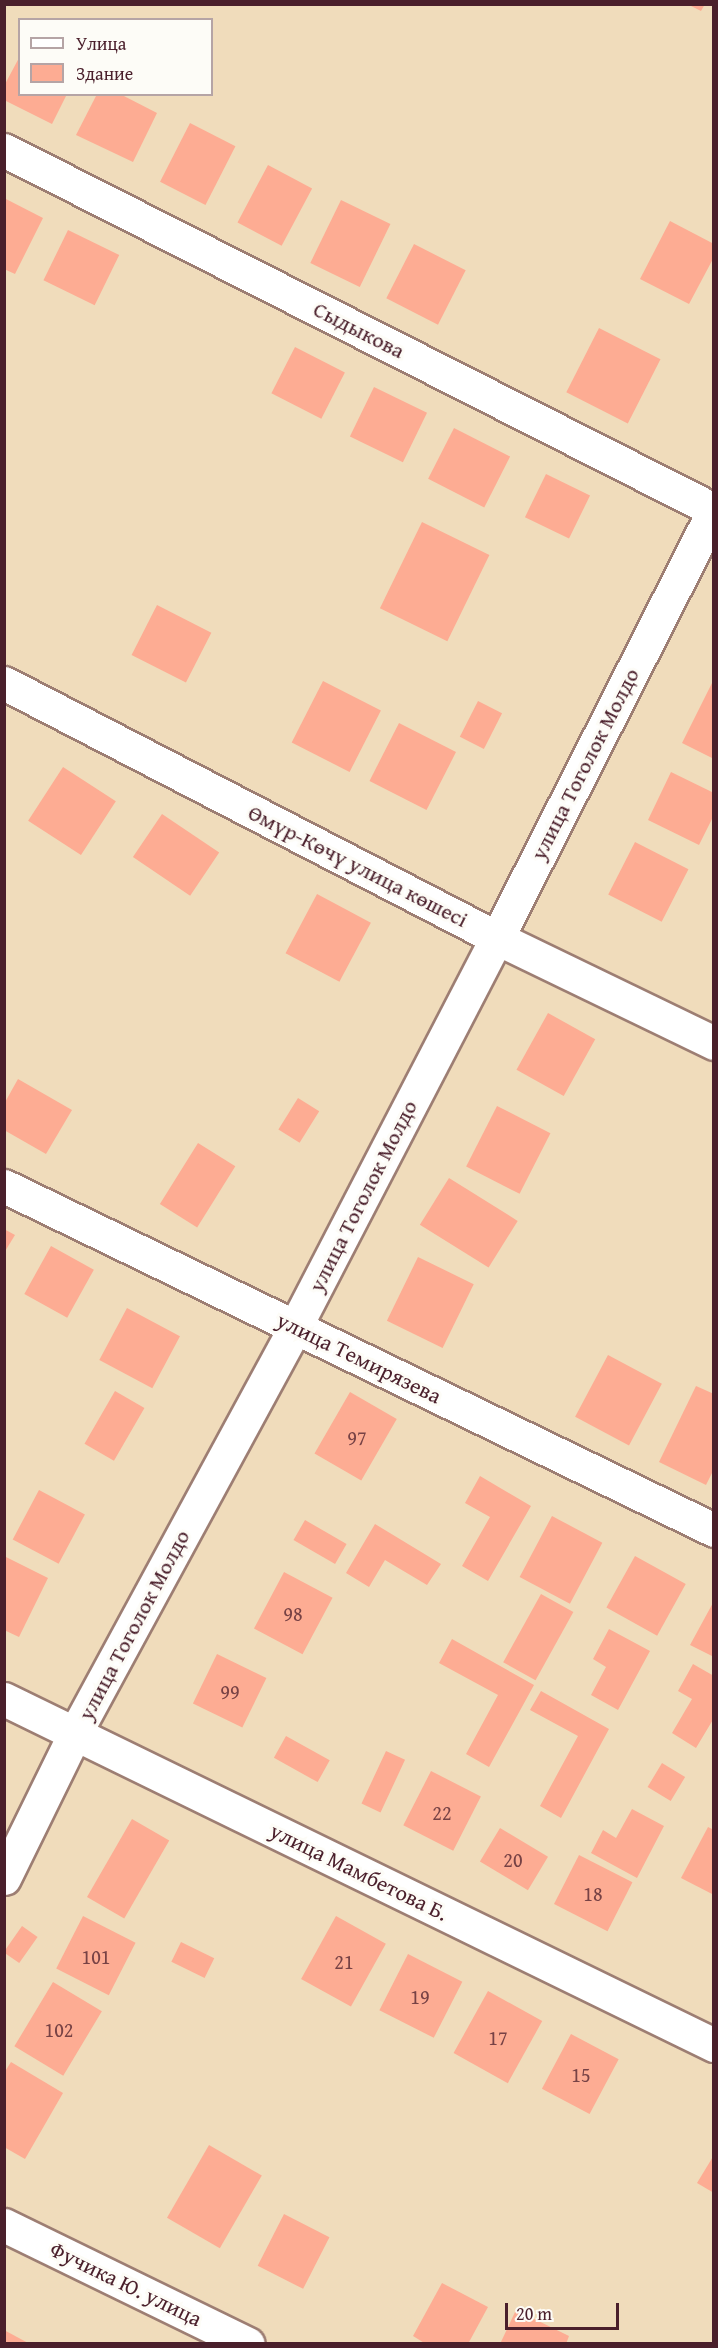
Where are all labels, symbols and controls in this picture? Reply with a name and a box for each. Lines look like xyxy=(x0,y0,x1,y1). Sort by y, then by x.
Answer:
legend xyxy=(18,18,213,96)
text: Улица xyxy=(76,30,126,57)
text: Здание xyxy=(76,60,133,87)
street label: Сыдыкова xyxy=(309,296,409,364)
street label: улица Тоголок Молдо xyxy=(525,664,645,864)
street label: Өмүр-Көчү улица көшесі xyxy=(244,799,472,933)
street label: улица Тоголок Молдо xyxy=(303,1096,423,1296)
street label: улица Темирязева xyxy=(272,1307,446,1409)
house number: 97 xyxy=(347,1425,367,1449)
street label: улица Тоголок Молдо xyxy=(73,1525,195,1725)
house number: 98 xyxy=(283,1601,303,1625)
house number: 99 xyxy=(220,1679,240,1703)
house number: 22 xyxy=(432,1800,452,1824)
street label: улица Мамбетова Б. xyxy=(266,1817,452,1927)
house number: 20 xyxy=(503,1847,523,1871)
house number: 18 xyxy=(583,1881,603,1905)
house number: 101 xyxy=(82,1944,110,1968)
house number: 21 xyxy=(334,1949,354,1973)
house number: 19 xyxy=(410,1984,430,2008)
house number: 102 xyxy=(45,2017,73,2041)
house number: 17 xyxy=(488,2025,508,2049)
house number: 15 xyxy=(571,2062,591,2086)
street label: Фучика Ю. улица xyxy=(46,2236,206,2332)
scale bar xyxy=(508,2291,622,2329)
text: 20 m xyxy=(516,2300,552,2327)

